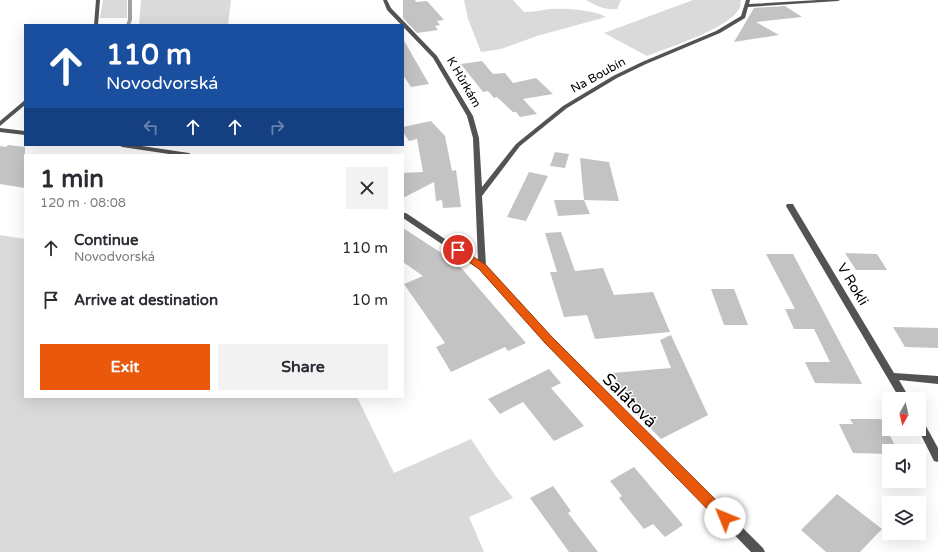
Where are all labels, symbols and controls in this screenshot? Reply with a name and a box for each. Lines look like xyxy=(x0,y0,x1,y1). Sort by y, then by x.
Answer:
text: 110 m xyxy=(106,38,192,72)
icon: ahead xyxy=(40,40,92,92)
street label: K Hůrkám xyxy=(444,54,484,110)
street label: Na Boubín xyxy=(568,54,628,96)
text: Novodvorská xyxy=(106,72,218,94)
icon: left xyxy=(140,116,162,138)
icon: ahead xyxy=(182,116,204,138)
icon: ahead xyxy=(224,116,246,138)
icon: right xyxy=(266,116,288,138)
text: 1 min xyxy=(40,165,104,194)
button: close xyxy=(346,167,388,209)
text: 120 m · 08:08 xyxy=(40,195,126,211)
text: Continue xyxy=(74,231,138,249)
pin xyxy=(441,233,475,267)
icon: ahead xyxy=(40,237,62,259)
text: 110 m xyxy=(342,239,388,257)
icon: arrive xyxy=(447,239,469,261)
text: Novodvorská xyxy=(74,249,155,265)
street label: V Rokli xyxy=(833,260,872,309)
icon: arrive xyxy=(40,289,62,311)
text: Arrive at destination xyxy=(74,291,218,309)
text: 10 m xyxy=(351,291,388,309)
button: Exit xyxy=(40,344,210,390)
button: Share xyxy=(218,344,388,390)
street label: Salátová xyxy=(598,369,661,432)
north arrow xyxy=(882,392,926,436)
map controls xyxy=(882,392,926,540)
button: sound xyxy=(882,444,926,488)
button: layers xyxy=(882,496,926,540)
position arrow xyxy=(704,497,746,539)

